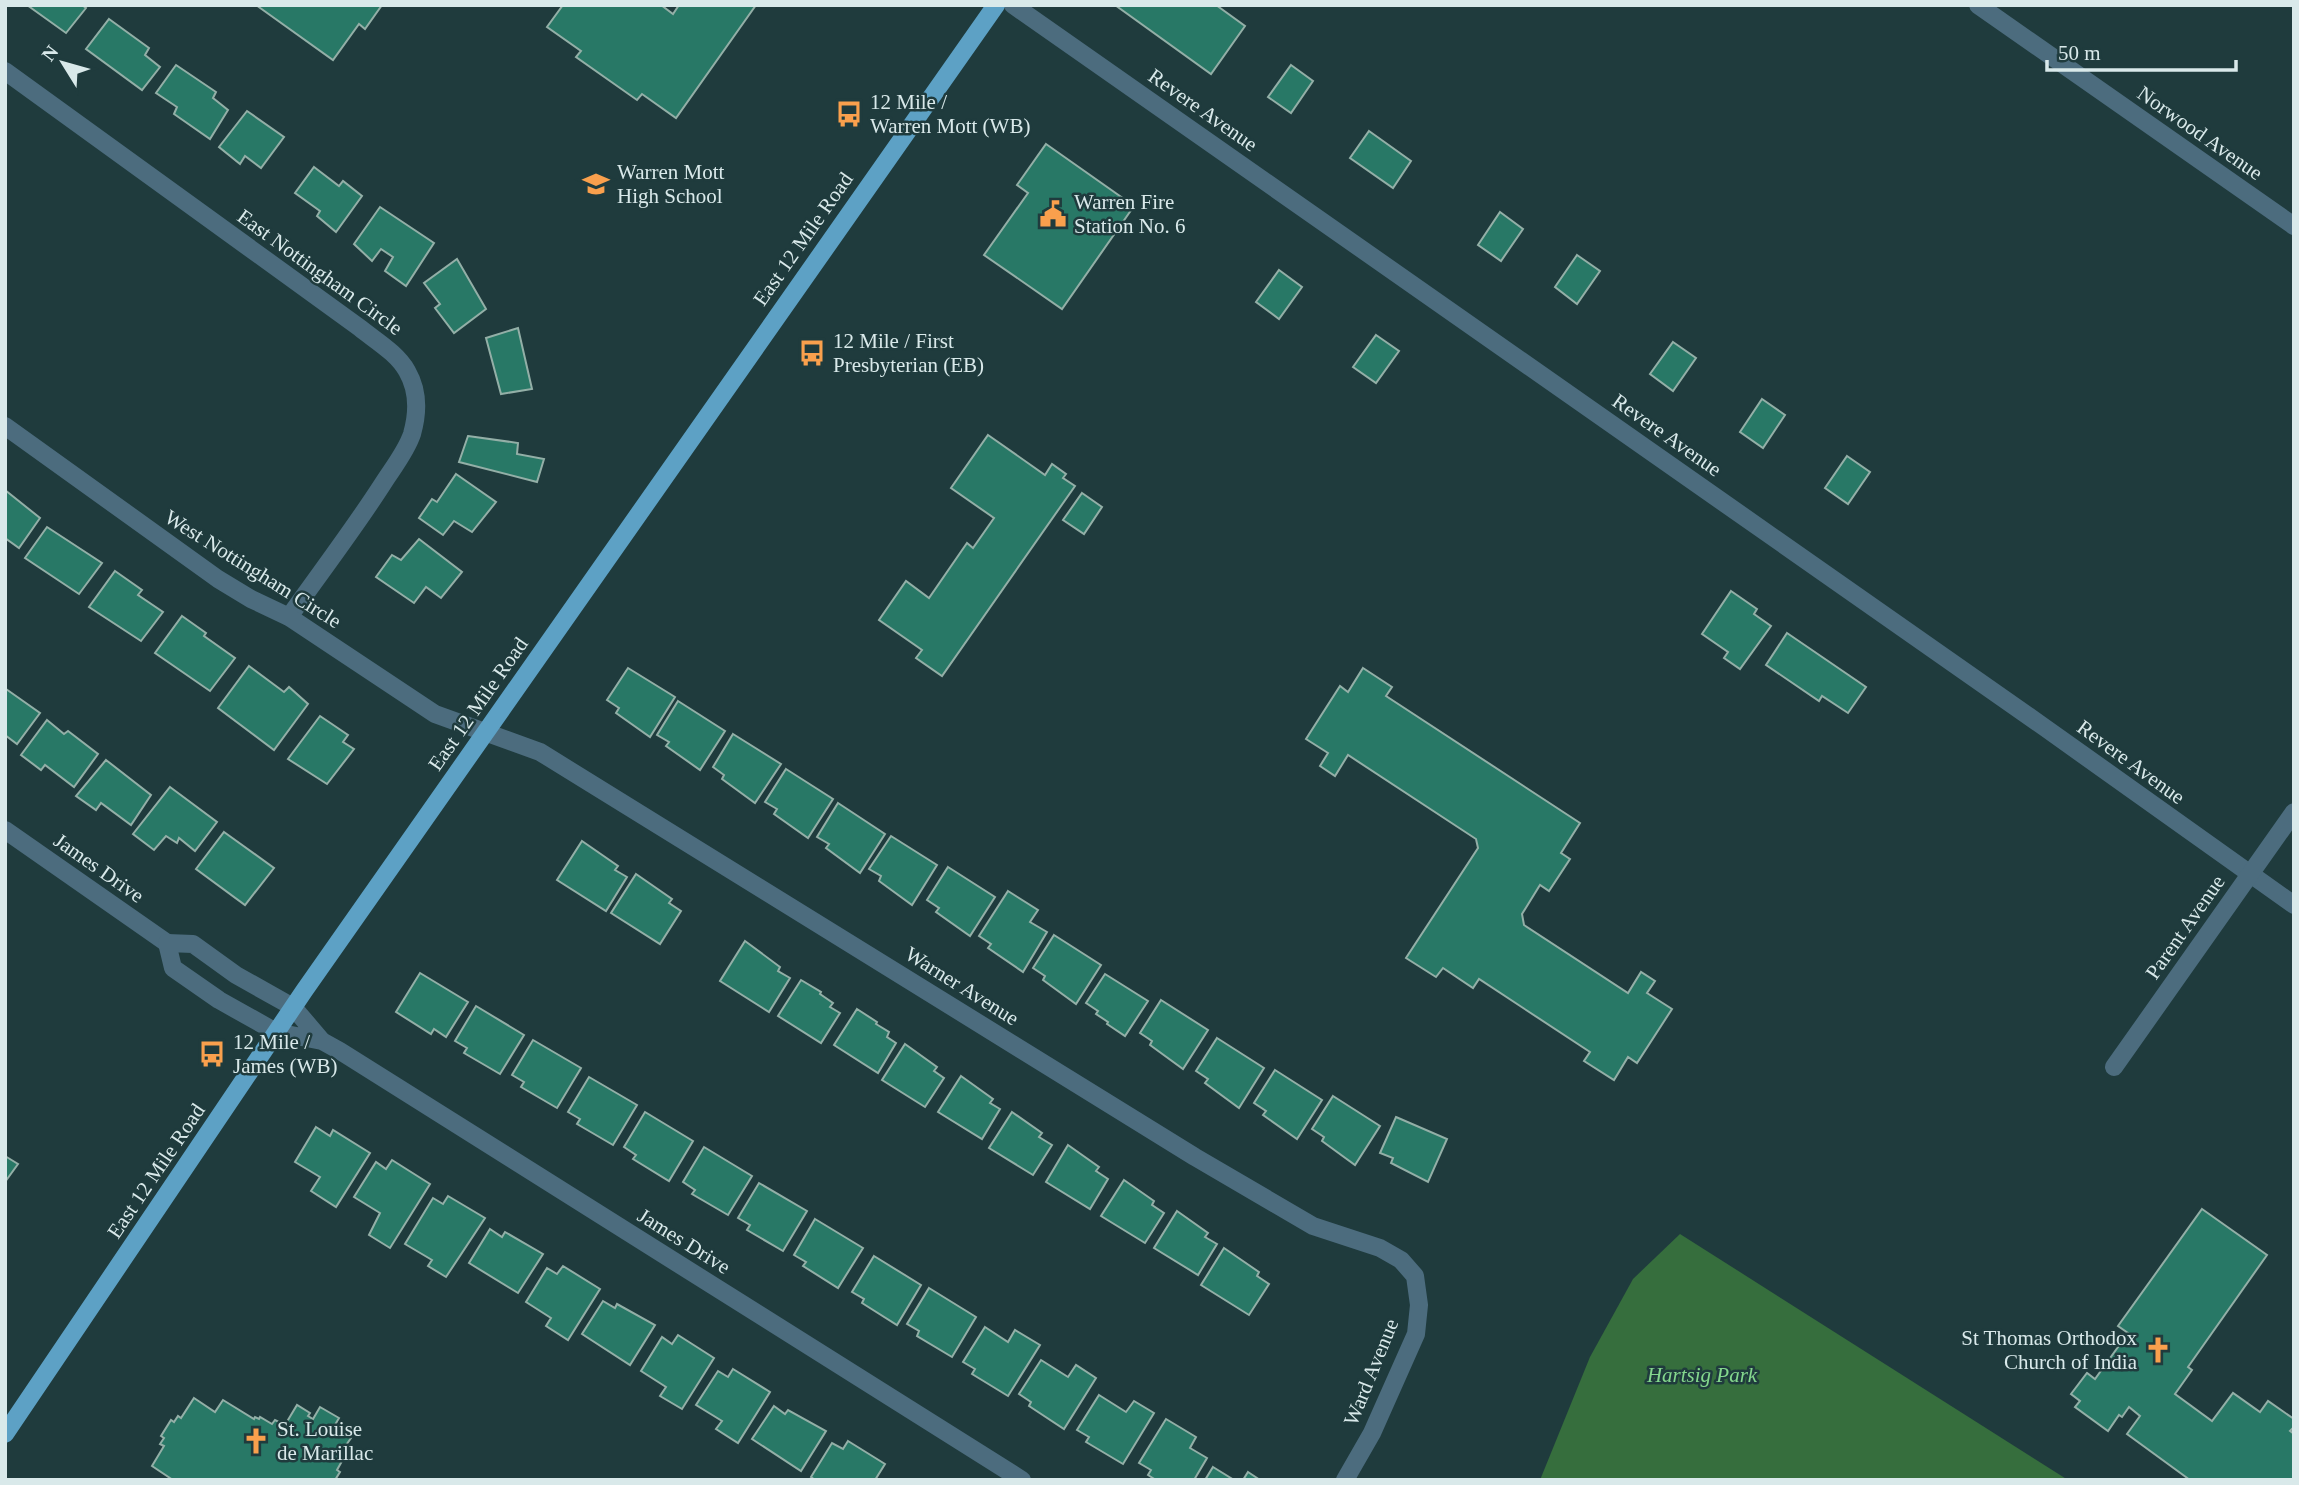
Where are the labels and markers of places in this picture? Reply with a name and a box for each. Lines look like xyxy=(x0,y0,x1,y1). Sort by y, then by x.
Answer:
place label: 12 Mile / Warren Mott (WB) xyxy=(870,90,1030,138)
bus stop icon: 12 Mile / Warren Mott (WB) xyxy=(834,99,864,129)
place label: Warren Mott High School xyxy=(617,160,725,208)
school or university icon: Warren Mott High School xyxy=(581,169,611,199)
place label: Warren Fire Station No. 6 xyxy=(1074,190,1185,238)
public building icon: Warren Fire Station No. 6 xyxy=(1038,199,1068,229)
place label: 12 Mile / First Presbyterian (EB) xyxy=(833,329,984,377)
bus stop icon: 12 Mile / First Presbyterian (EB) xyxy=(797,338,827,368)
place label: 12 Mile / James (WB) xyxy=(233,1030,337,1078)
bus stop icon: 12 Mile / James (WB) xyxy=(197,1039,227,1069)
place label: St Thomas Orthodox Church of India xyxy=(1961,1326,2138,1374)
church icon: St Thomas Orthodox Church of India xyxy=(2143,1335,2173,1365)
place label: St. Louise de Marillac xyxy=(277,1417,373,1465)
church icon: St. Louise de Marillac xyxy=(241,1426,271,1456)

